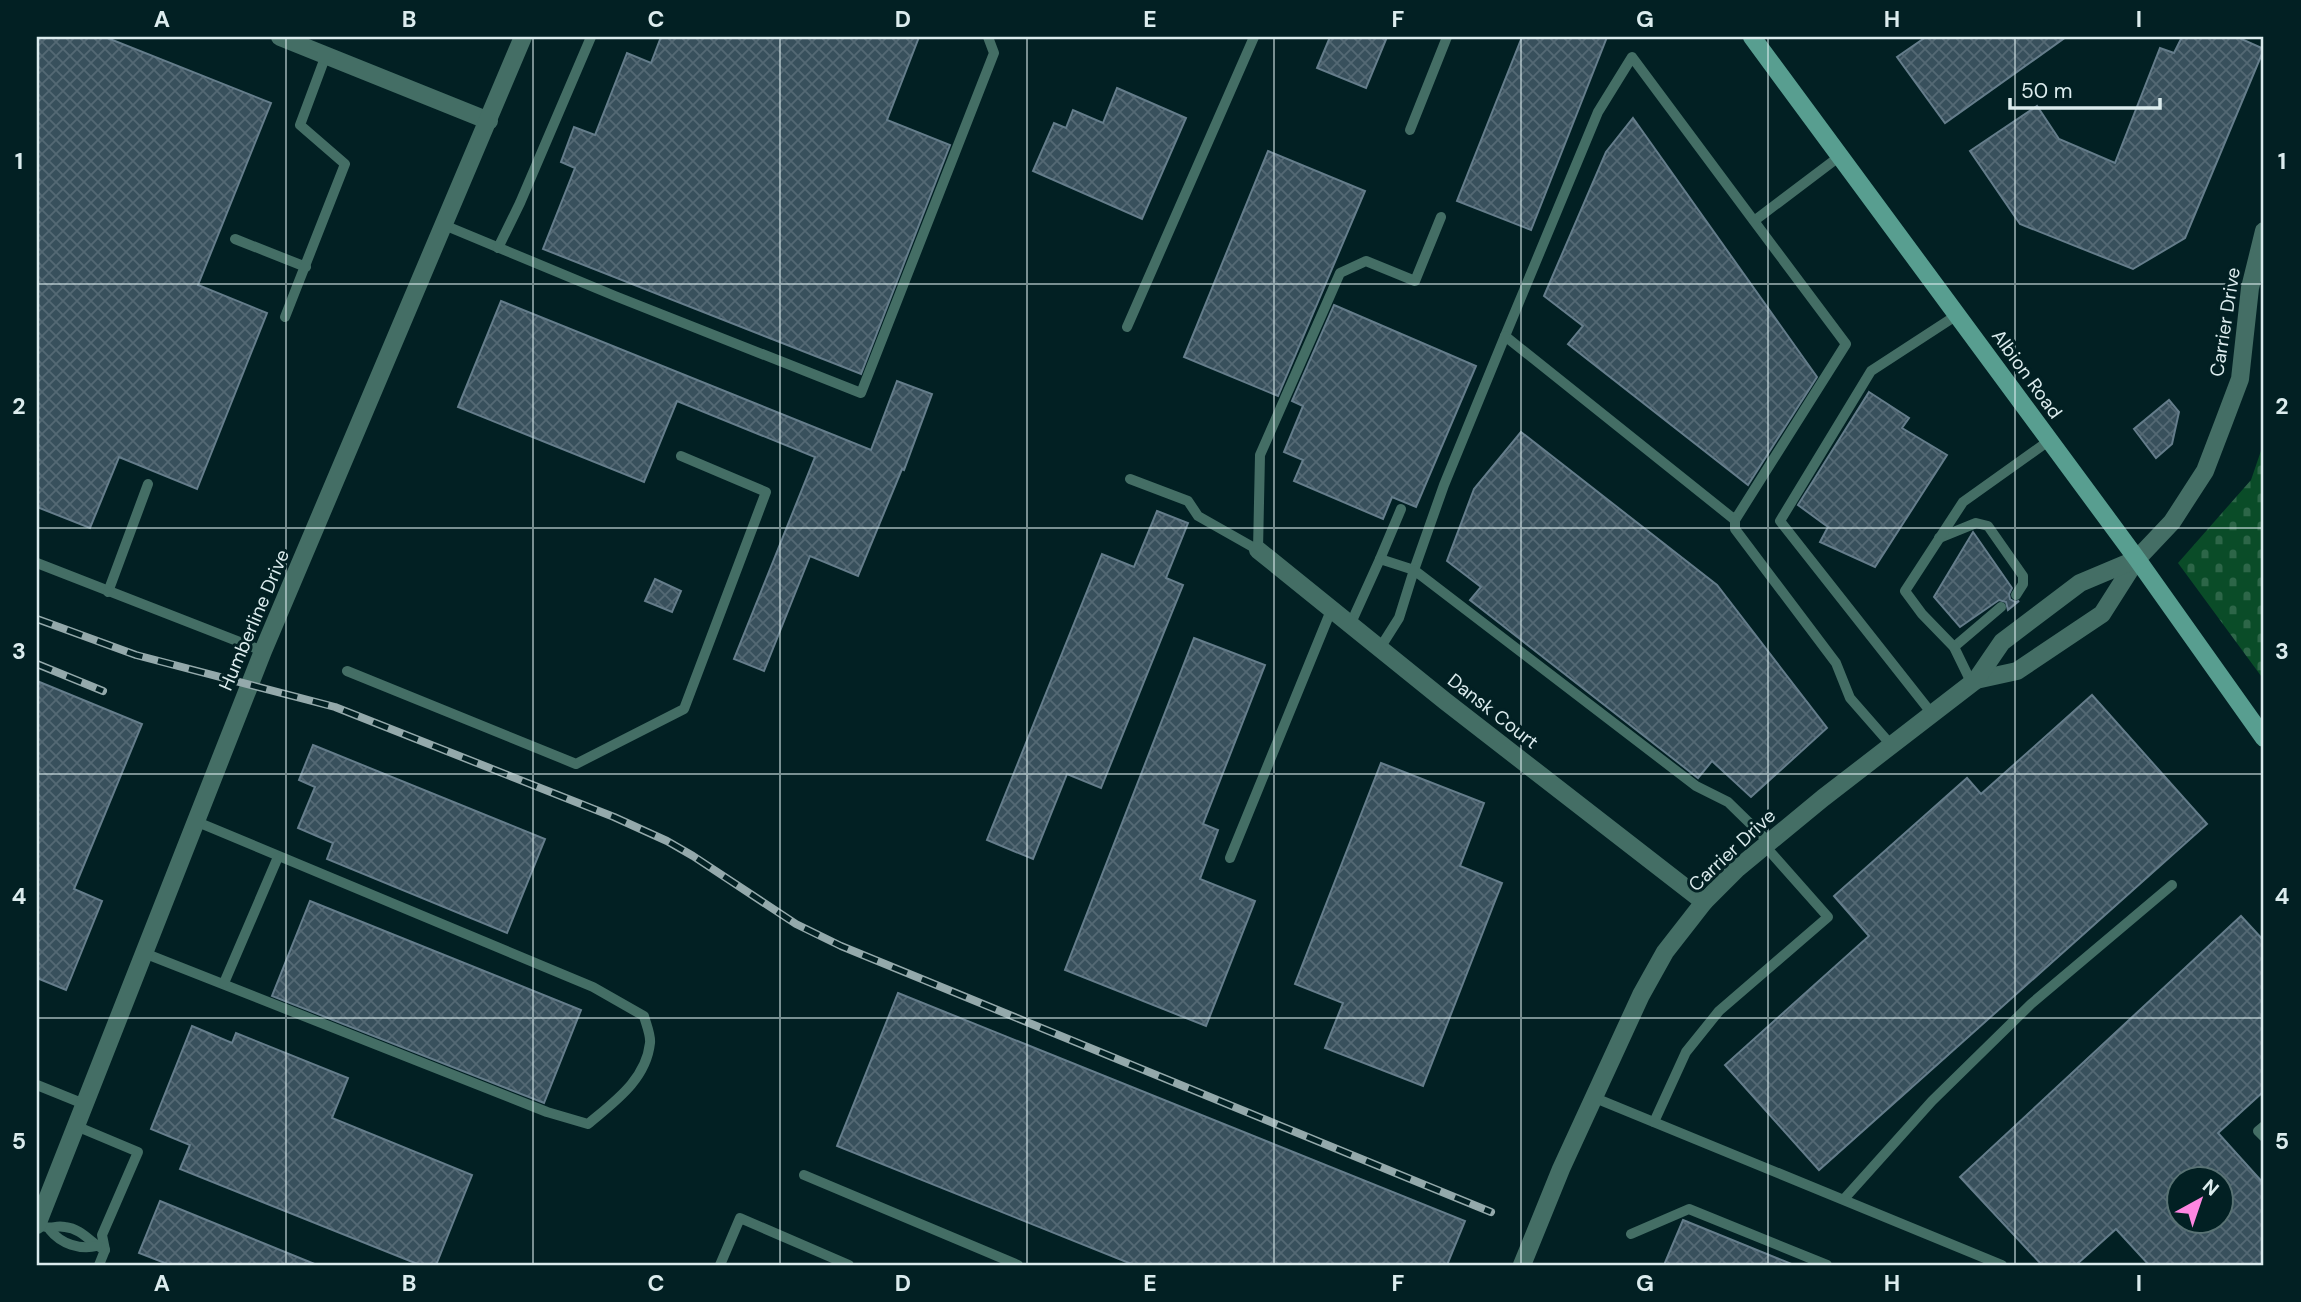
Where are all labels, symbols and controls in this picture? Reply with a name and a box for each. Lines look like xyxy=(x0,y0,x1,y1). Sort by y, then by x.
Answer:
text: A xyxy=(154,4,170,34)
text: B xyxy=(402,4,416,34)
text: C xyxy=(648,4,664,34)
text: D xyxy=(895,4,911,34)
text: E xyxy=(1143,4,1157,34)
text: F xyxy=(1392,4,1405,34)
text: G xyxy=(1636,4,1654,34)
text: H xyxy=(1884,4,1900,34)
text: I xyxy=(2136,4,2142,34)
scale bar xyxy=(2010,66,2161,110)
text: 50 m xyxy=(2021,77,2072,105)
text: 1 xyxy=(15,146,23,176)
text: 1 xyxy=(2278,146,2286,176)
street label: Carrier Drive xyxy=(2204,265,2246,379)
street label: Albion Road xyxy=(1986,324,2068,424)
text: 2 xyxy=(12,391,26,421)
text: 2 xyxy=(2275,391,2289,421)
street label: Humberline Drive xyxy=(213,546,295,694)
text: 3 xyxy=(12,636,26,666)
text: 3 xyxy=(2275,636,2289,666)
street label: Dansk Court xyxy=(1442,668,1544,754)
street label: Carrier Drive xyxy=(1683,803,1781,897)
text: 4 xyxy=(12,881,27,911)
text: 4 xyxy=(2275,881,2290,911)
text: 5 xyxy=(12,1126,26,1156)
text: 5 xyxy=(2275,1126,2289,1156)
north arrow xyxy=(2164,1166,2234,1236)
text: N xyxy=(2197,1173,2224,1201)
text: A xyxy=(154,1268,170,1298)
text: B xyxy=(402,1268,416,1298)
text: C xyxy=(648,1268,664,1298)
text: D xyxy=(895,1268,911,1298)
text: E xyxy=(1143,1268,1157,1298)
text: F xyxy=(1392,1268,1405,1298)
text: G xyxy=(1636,1268,1654,1298)
text: H xyxy=(1884,1268,1900,1298)
text: I xyxy=(2136,1268,2142,1298)

